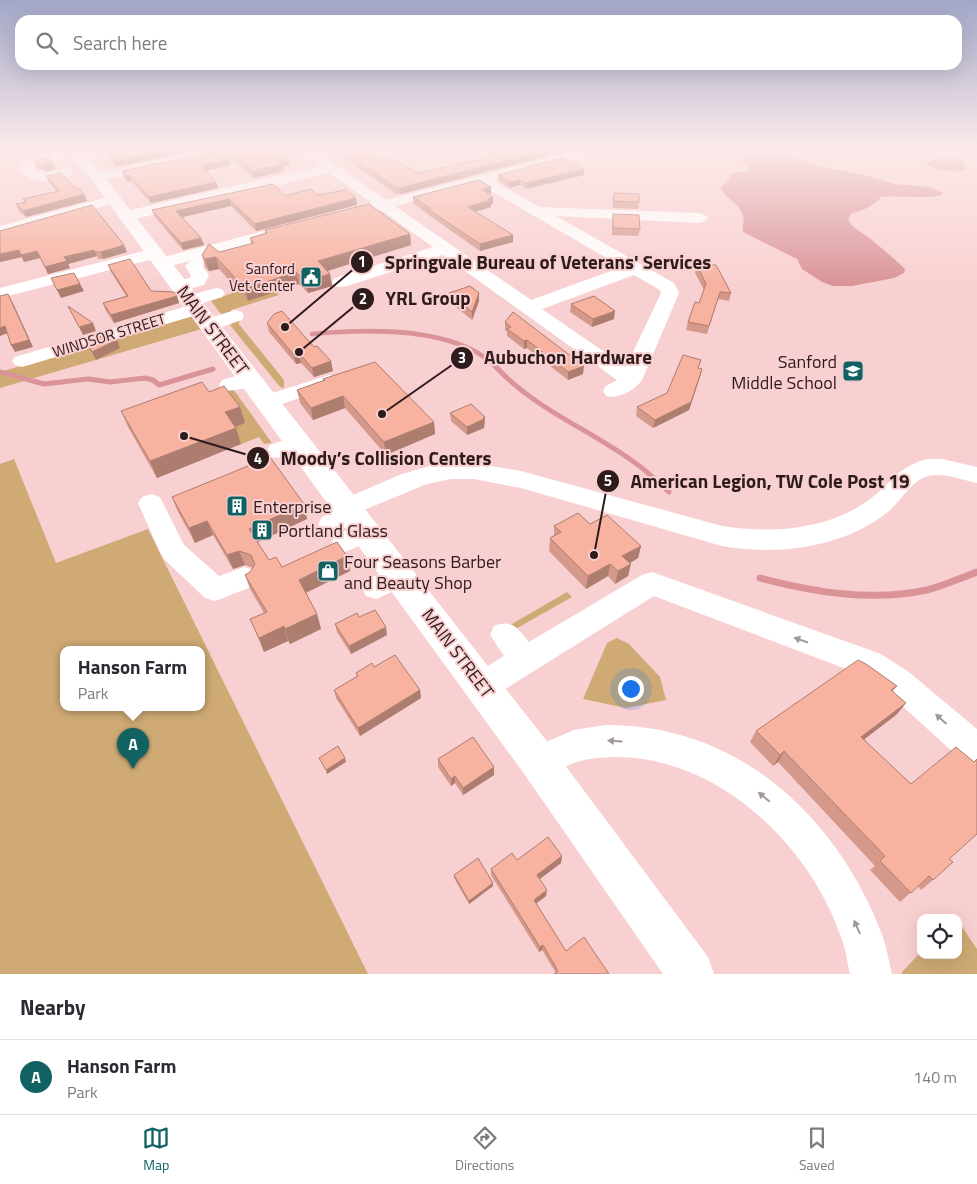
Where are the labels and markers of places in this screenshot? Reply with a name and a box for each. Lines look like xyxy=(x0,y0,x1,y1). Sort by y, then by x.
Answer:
callout: Springvale Bureau of Veterans' Services xyxy=(350,245,721,279)
place label: Sanford Vet Center xyxy=(229,257,295,297)
public building icon: Sanford Vet Center xyxy=(299,265,323,289)
callout: YRL Group xyxy=(350,282,480,316)
callout: Aubuchon Hardware xyxy=(449,341,662,375)
place label: Sanford Middle School xyxy=(731,348,837,396)
school or university icon: Sanford Middle School xyxy=(841,359,865,383)
callout: Moody’s Collision Centers xyxy=(246,441,502,475)
callout: American Legion, TW Cole Post 19 xyxy=(596,464,920,498)
place label: Enterprise xyxy=(253,493,331,520)
building icon: Enterprise xyxy=(225,494,249,518)
place label: Portland Glass xyxy=(278,517,388,544)
building icon: Portland Glass xyxy=(250,518,274,542)
place label: Four Seasons Barber and Beauty Shop xyxy=(344,548,501,596)
shop icon: Four Seasons Barber and Beauty Shop xyxy=(316,559,340,583)
pin: A xyxy=(117,728,149,769)

